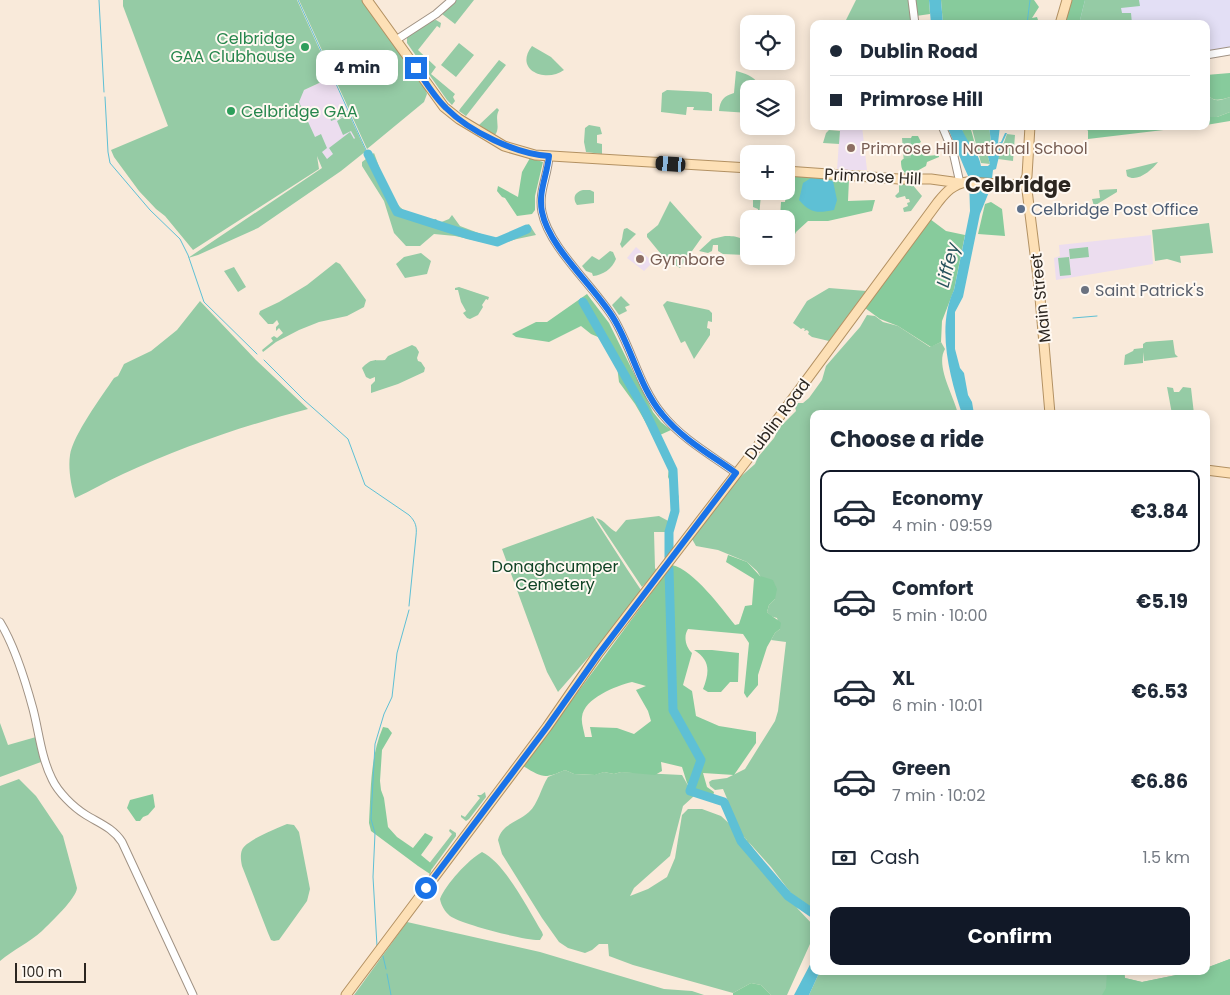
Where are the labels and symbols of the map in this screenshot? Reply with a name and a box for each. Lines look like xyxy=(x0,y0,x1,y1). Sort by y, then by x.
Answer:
place label: Celbridge GAA Clubhouse xyxy=(170,27,295,68)
marker: Celbridge GAA Clubhouse xyxy=(299,41,311,53)
callout: 4 min xyxy=(316,50,398,86)
route end xyxy=(405,57,427,79)
place label: Celbridge GAA xyxy=(241,100,358,123)
marker: Celbridge GAA xyxy=(225,105,237,117)
place label: Primrose Hill National School xyxy=(861,137,1088,160)
marker: Primrose Hill National School xyxy=(845,142,857,154)
car xyxy=(655,155,686,173)
street label: Primrose Hill xyxy=(824,162,922,191)
district label: Celbridge xyxy=(965,170,1071,199)
place label: Celbridge Post Office xyxy=(1031,198,1198,221)
marker: Celbridge Post Office xyxy=(1015,203,1027,215)
water label: Liffey xyxy=(930,239,965,290)
place label: Gymbore xyxy=(650,248,725,271)
street label: Main Street xyxy=(1024,252,1057,344)
marker: Gymbore xyxy=(634,253,646,265)
place label: Saint Patrick's xyxy=(1095,279,1204,302)
marker: Saint Patrick's xyxy=(1079,284,1091,296)
street label: Dublin Road xyxy=(739,374,816,465)
park label: Donaghcumper Cemetery xyxy=(492,555,618,596)
route start xyxy=(415,877,437,899)
scale bar xyxy=(15,960,86,983)

